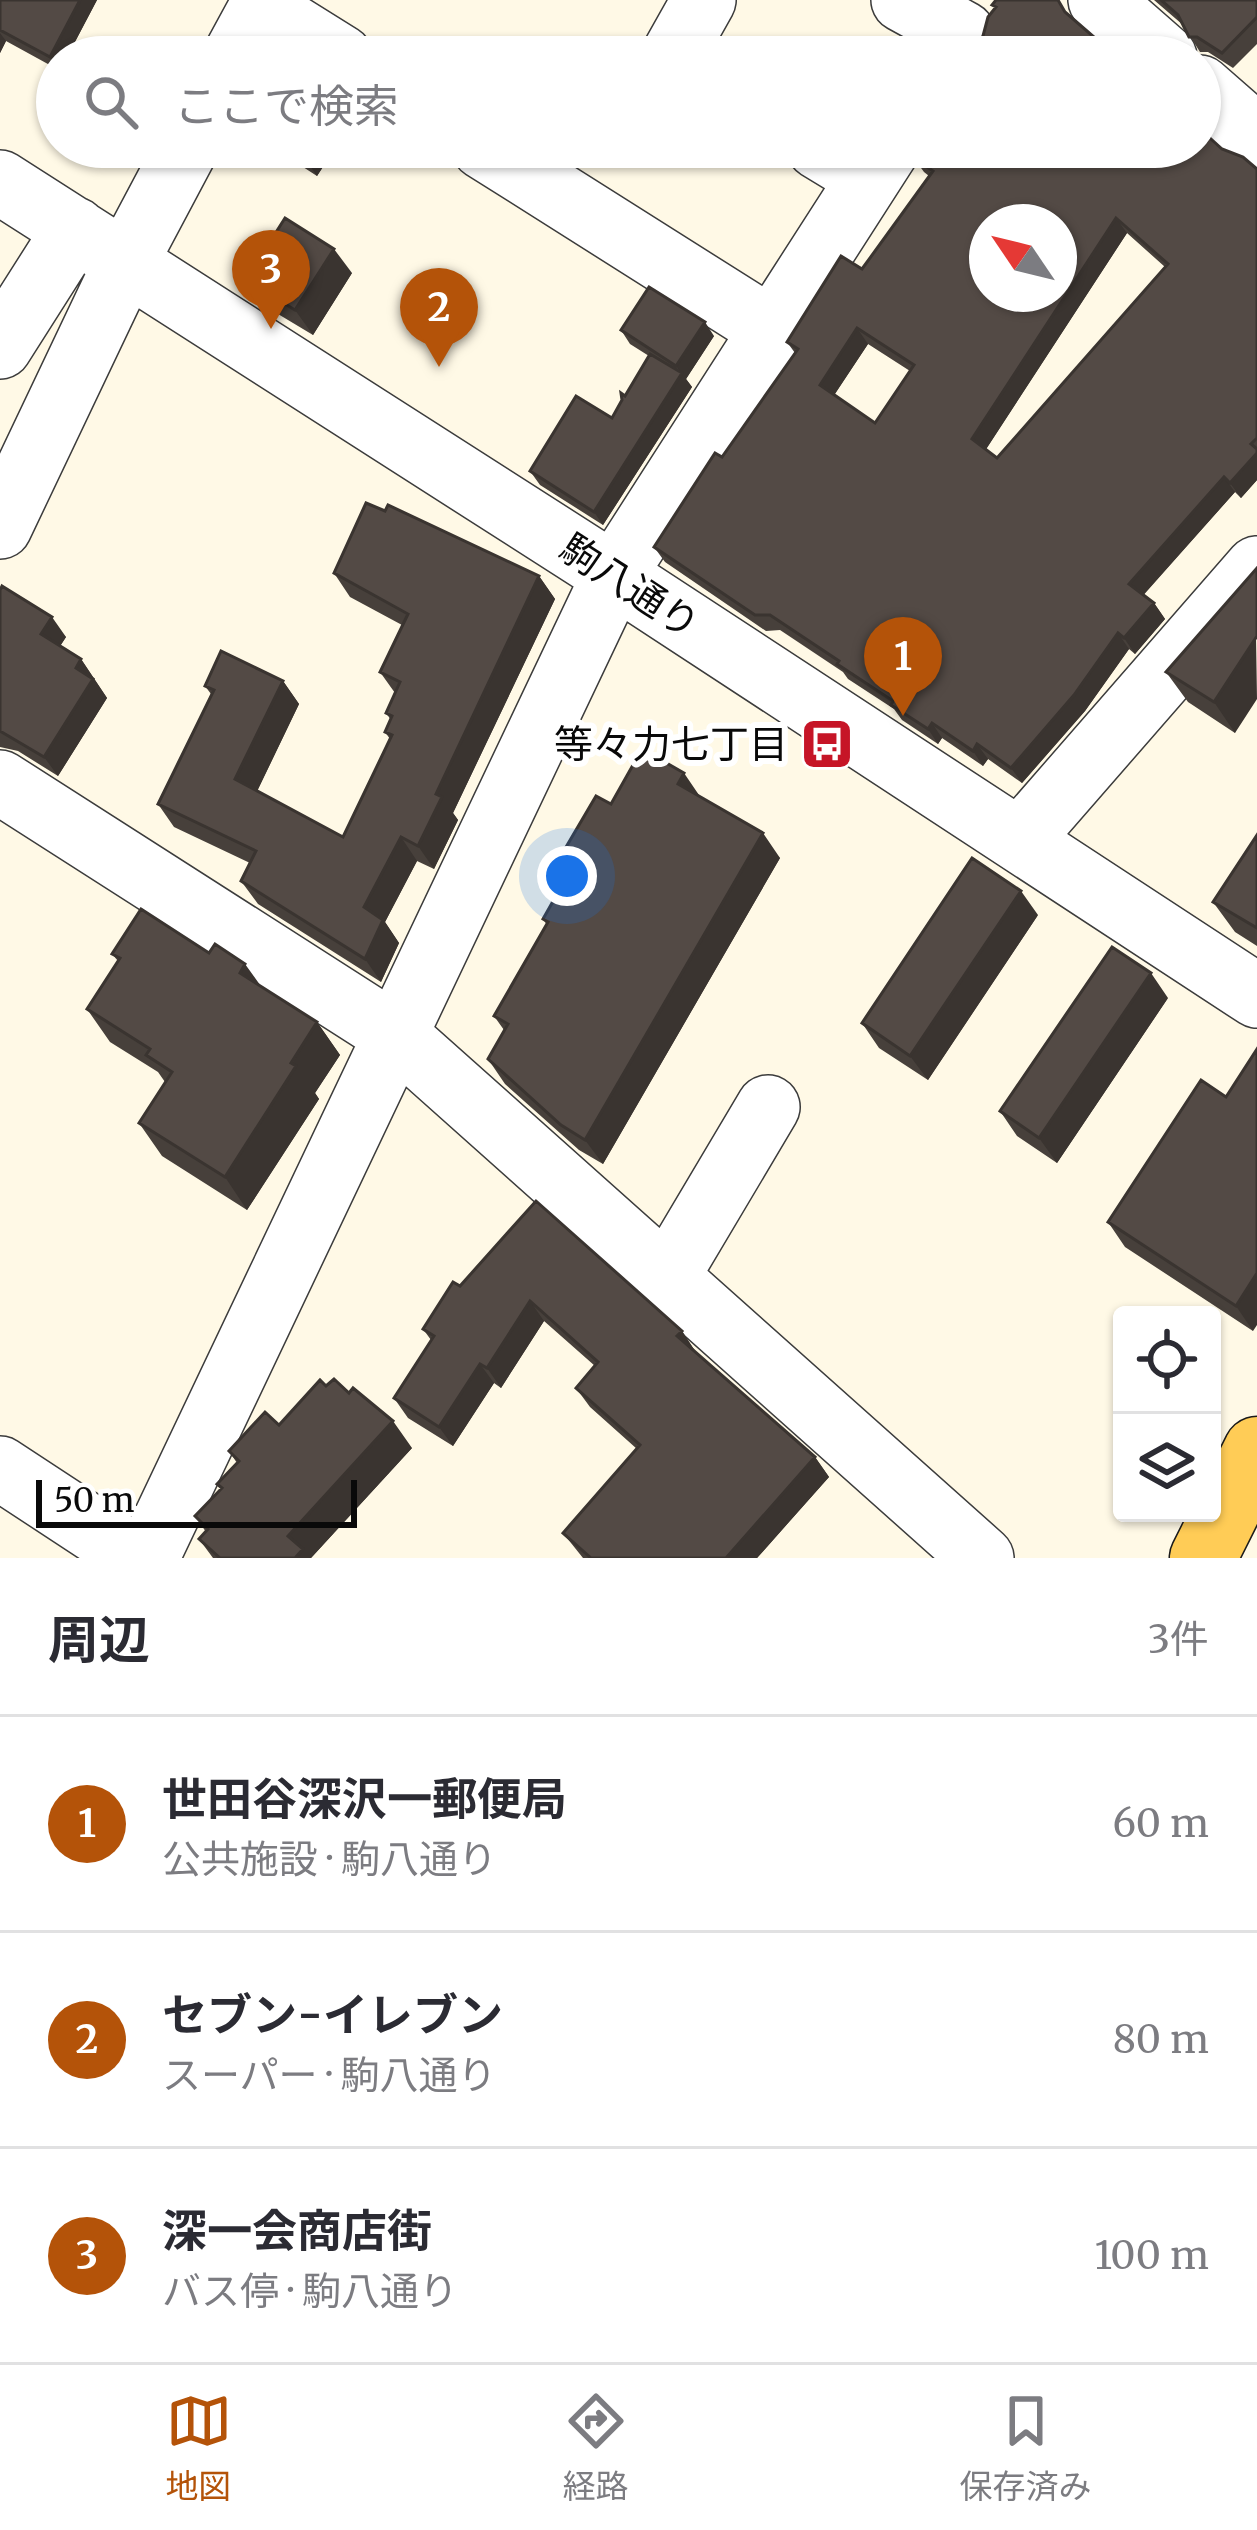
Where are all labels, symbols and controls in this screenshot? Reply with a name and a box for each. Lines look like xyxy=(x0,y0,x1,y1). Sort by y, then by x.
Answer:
search box xyxy=(36,36,1221,168)
icon: search xyxy=(78,69,144,135)
text: ここで検索 xyxy=(174,78,399,134)
north arrow xyxy=(969,204,1077,312)
pin: 3 xyxy=(232,230,310,329)
pin: 2 xyxy=(400,268,478,367)
street label: 駒八通り xyxy=(551,523,708,649)
pin: 1 xyxy=(864,617,942,716)
bus stop icon: 等々力七丁目 xyxy=(799,716,855,772)
place label: 等々力七丁目 xyxy=(554,720,788,769)
your location xyxy=(537,846,597,906)
map controls xyxy=(1113,1306,1221,1522)
button: locate xyxy=(1113,1306,1221,1414)
button: layers xyxy=(1113,1414,1221,1522)
scale bar xyxy=(36,1474,357,1527)
text: 50 m xyxy=(54,1480,135,1521)
text: 周辺 xyxy=(48,1608,150,1672)
text: 3件 xyxy=(1148,1615,1209,1664)
text: 世田谷深沢一郵便局 xyxy=(162,1771,567,1827)
text: 1 xyxy=(78,1799,96,1848)
text: 60 m xyxy=(1112,1799,1209,1848)
text: 公共施設 · 駒八通り xyxy=(162,1835,497,1884)
text: セブン-イレブン xyxy=(162,1987,503,2043)
text: 2 xyxy=(76,2015,98,2064)
text: 80 m xyxy=(1113,2015,1209,2064)
text: スーパー · 駒八通り xyxy=(162,2051,497,2100)
text: 深一会商店街 xyxy=(162,2203,432,2259)
text: 3 xyxy=(76,2231,98,2280)
text: 100 m xyxy=(1094,2231,1209,2280)
text: バス停 · 駒八通り xyxy=(162,2267,458,2316)
tab: 地図 xyxy=(166,2388,232,2508)
tab: 経路 xyxy=(563,2388,629,2508)
tab: 保存済み xyxy=(960,2388,1092,2508)

